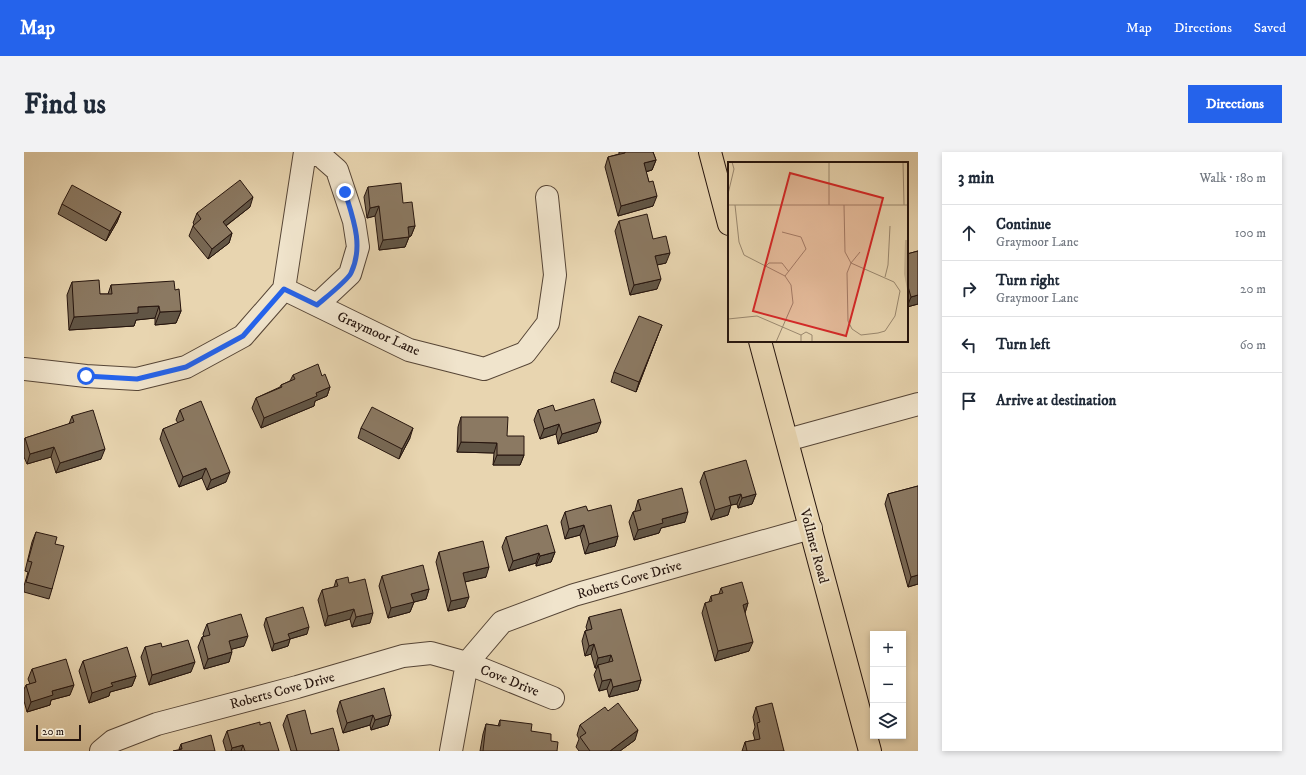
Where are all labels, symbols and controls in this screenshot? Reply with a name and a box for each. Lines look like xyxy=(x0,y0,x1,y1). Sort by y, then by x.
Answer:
text: Map xyxy=(20,17,55,40)
text: Map xyxy=(1126,19,1152,37)
text: Directions xyxy=(1174,19,1232,37)
text: Saved xyxy=(1254,19,1286,37)
button: Directions xyxy=(1188,85,1282,123)
text: Find us xyxy=(24,87,106,122)
inset map xyxy=(728,162,908,342)
text: 3 min xyxy=(958,167,994,189)
text: Walk · 180 m xyxy=(1199,170,1266,186)
route end xyxy=(336,183,354,201)
text: Continue xyxy=(996,215,1051,234)
icon: ahead xyxy=(958,222,980,244)
text: 100 m xyxy=(1235,225,1266,241)
text: Graymoor Lane xyxy=(996,234,1079,250)
text: Turn right xyxy=(996,271,1059,290)
icon: right xyxy=(958,278,980,300)
text: 20 m xyxy=(1240,281,1266,297)
text: Graymoor Lane xyxy=(996,290,1079,306)
street label: Graymoor Lane xyxy=(334,308,423,360)
icon: left xyxy=(958,334,980,356)
text: Turn left xyxy=(996,335,1050,354)
text: 60 m xyxy=(1240,337,1266,353)
route start xyxy=(77,367,95,385)
icon: arrive xyxy=(958,390,980,412)
text: Arrive at destination xyxy=(996,391,1116,410)
street label: Vollmer Road xyxy=(795,506,833,586)
street label: Roberts Cove Drive xyxy=(575,556,684,603)
map controls xyxy=(870,631,906,739)
button: + xyxy=(870,631,906,667)
street label: Cove Drive xyxy=(477,661,542,701)
button: − xyxy=(870,667,906,703)
street label: Roberts Cove Drive xyxy=(228,668,337,714)
button: layers xyxy=(870,703,906,739)
scale bar xyxy=(36,723,81,742)
text: 20 m xyxy=(42,725,64,739)

